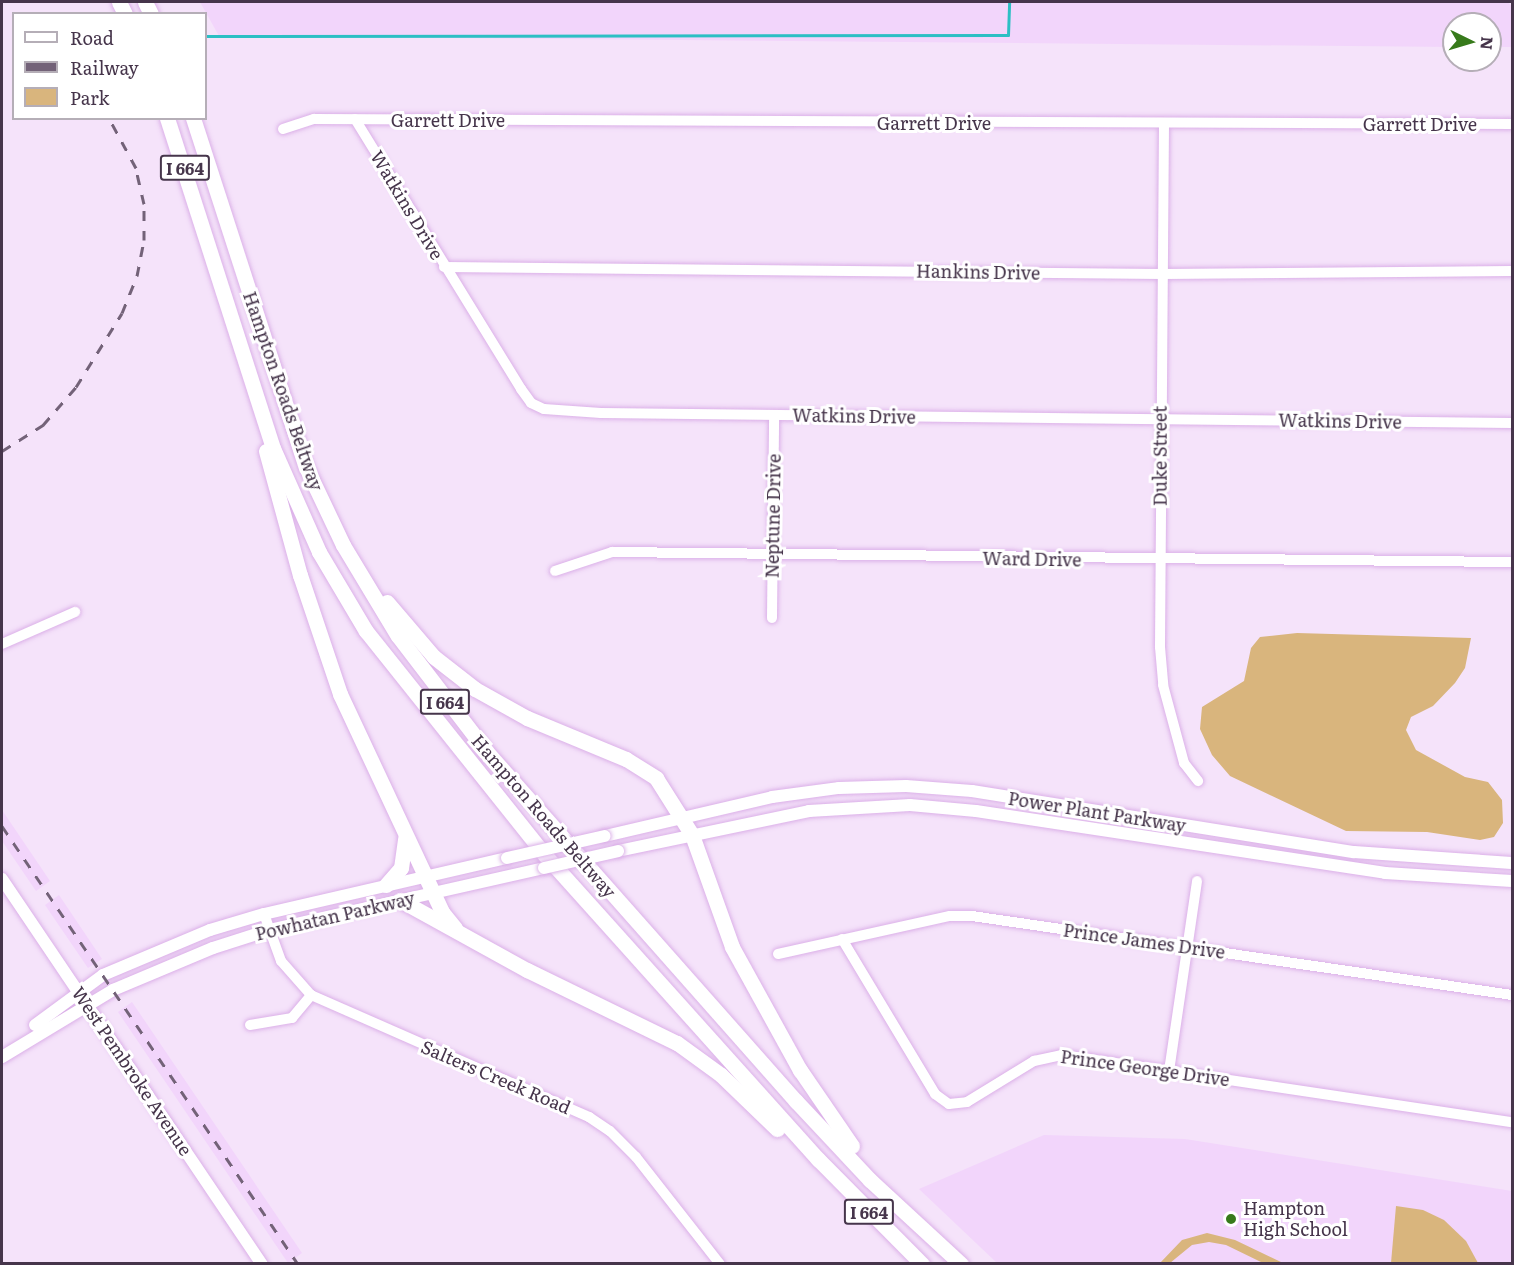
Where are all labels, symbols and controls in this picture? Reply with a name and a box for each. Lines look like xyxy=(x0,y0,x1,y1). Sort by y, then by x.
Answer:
legend xyxy=(12,12,207,120)
north arrow xyxy=(1442,12,1502,72)
text: Road xyxy=(70,24,114,51)
text: N xyxy=(1475,36,1500,51)
text: Railway xyxy=(70,54,139,81)
text: Park xyxy=(70,84,109,111)
street label: Garrett Drive xyxy=(391,109,505,131)
street label: Garrett Drive xyxy=(877,112,991,134)
street label: Garrett Drive xyxy=(1363,113,1477,135)
street label: Watkins Drive xyxy=(366,146,448,264)
road number: I 664 xyxy=(160,155,210,181)
street label: Hankins Drive xyxy=(916,260,1040,284)
street label: Hampton Roads Beltway xyxy=(239,289,327,493)
street label: Watkins Drive xyxy=(792,404,916,428)
street label: Duke Street xyxy=(1149,406,1171,506)
street label: Watkins Drive xyxy=(1278,409,1402,433)
street label: Neptune Drive xyxy=(761,453,785,579)
street label: Ward Drive xyxy=(982,547,1082,571)
road number: I 664 xyxy=(420,689,470,715)
street label: Hampton Roads Beltway xyxy=(467,730,621,902)
street label: Power Plant Parkway xyxy=(1006,787,1188,837)
street label: Powhatan Parkway xyxy=(253,887,417,945)
street label: Prince James Drive xyxy=(1062,919,1226,963)
street label: West Pembroke Avenue xyxy=(67,982,197,1160)
street label: Salters Creek Road xyxy=(418,1036,574,1118)
street label: Prince George Drive xyxy=(1059,1045,1231,1091)
place label: Hampton High School xyxy=(1243,1198,1348,1240)
road number: I 664 xyxy=(844,1199,894,1225)
marker: Hampton High School xyxy=(1224,1212,1238,1226)

